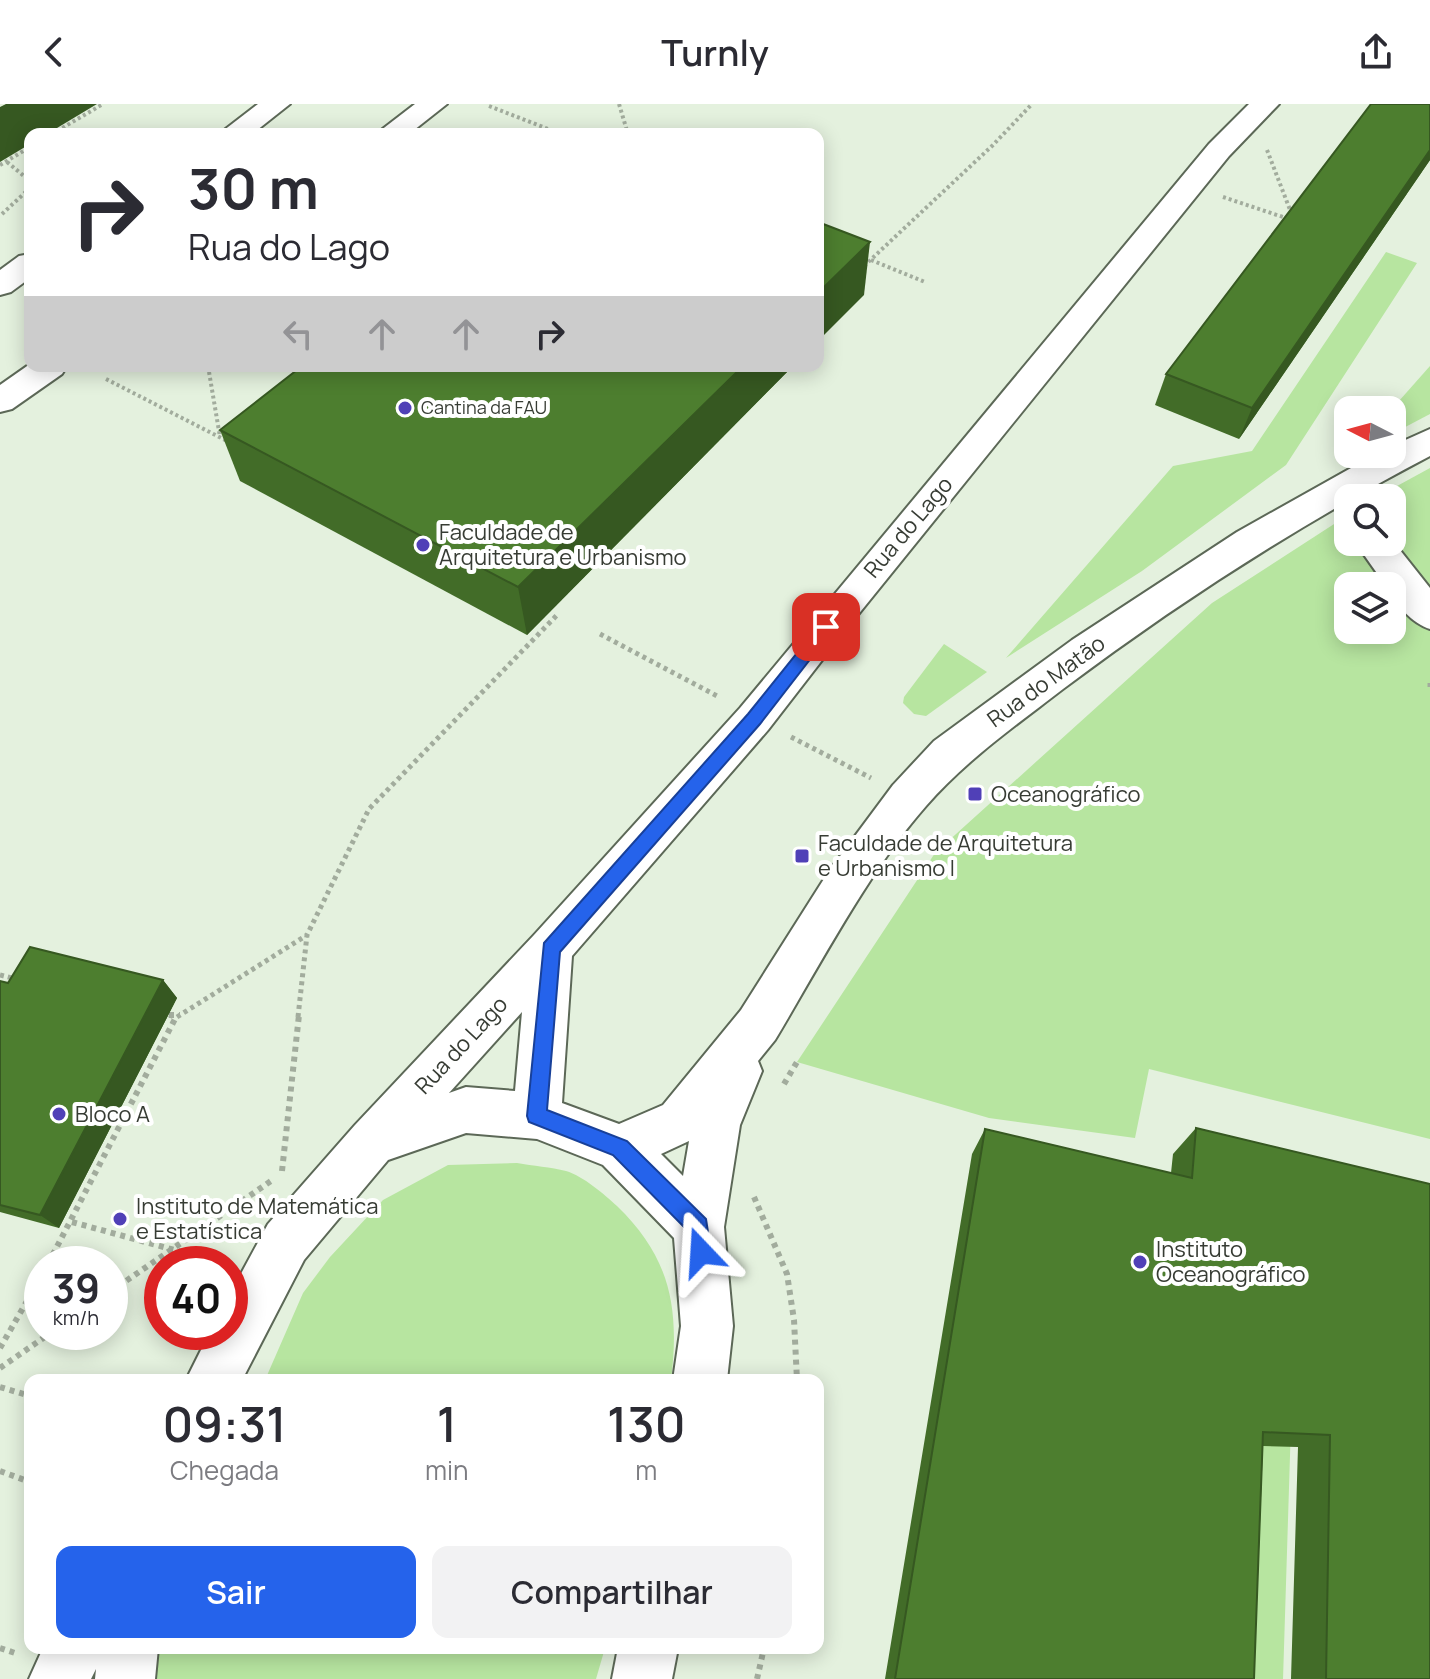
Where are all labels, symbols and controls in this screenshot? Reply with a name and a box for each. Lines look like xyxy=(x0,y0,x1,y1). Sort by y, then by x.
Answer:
text: Turnly xyxy=(661,28,769,77)
icon: back xyxy=(32,30,76,74)
icon: share xyxy=(1354,30,1398,74)
text: 30 m xyxy=(188,149,319,226)
icon: right xyxy=(56,160,160,264)
text: Rua do Lago xyxy=(188,222,390,271)
icon: left xyxy=(276,312,320,356)
icon: ahead xyxy=(360,312,404,356)
icon: ahead xyxy=(444,312,488,356)
icon: right xyxy=(528,312,572,356)
place label: Cantina da FAU xyxy=(421,395,547,419)
north arrow xyxy=(1334,396,1406,468)
map controls xyxy=(1334,396,1406,644)
marker: Cantina da FAU xyxy=(396,399,414,417)
street label: Rua do Lago xyxy=(857,470,959,584)
button: search xyxy=(1334,484,1406,556)
place label: Faculdade de Arquitetura e Urbanismo xyxy=(439,517,687,572)
marker: Faculdade de Arquitetura e Urbanismo xyxy=(414,536,432,554)
button: layers xyxy=(1334,572,1406,644)
pin xyxy=(792,593,860,661)
icon: arrive xyxy=(804,605,848,649)
street label: Rua do Matão xyxy=(981,628,1111,734)
place label: Oceanográfico xyxy=(991,779,1141,809)
marker: Oceanográfico xyxy=(966,785,984,803)
place label: Faculdade de Arquitetura e Urbanismo I xyxy=(818,828,1073,883)
marker: Faculdade de Arquitetura e Urbanismo I xyxy=(793,847,811,865)
street label: Rua do Lago xyxy=(408,990,514,1100)
place label: Bloco A xyxy=(75,1099,150,1129)
marker: Bloco A xyxy=(50,1105,68,1123)
place label: Instituto de Matemática e Estatística xyxy=(136,1191,378,1246)
marker: Instituto de Matemática e Estatística xyxy=(111,1210,129,1228)
position arrow xyxy=(659,1210,743,1294)
place label: Instituto Oceanográfico xyxy=(1156,1234,1306,1289)
speed limit sign: 40 xyxy=(144,1246,248,1350)
marker: Instituto Oceanográfico xyxy=(1131,1253,1149,1271)
text: 39 xyxy=(52,1260,100,1315)
text: km/h xyxy=(53,1304,99,1331)
text: 09:31 xyxy=(162,1391,287,1456)
text: 1 xyxy=(437,1391,457,1456)
text: 130 xyxy=(607,1391,686,1456)
text: Chegada xyxy=(170,1452,279,1488)
text: min xyxy=(425,1452,469,1488)
text: m xyxy=(635,1452,657,1488)
button: Sair xyxy=(56,1546,416,1638)
button: Compartilhar xyxy=(432,1546,792,1638)

